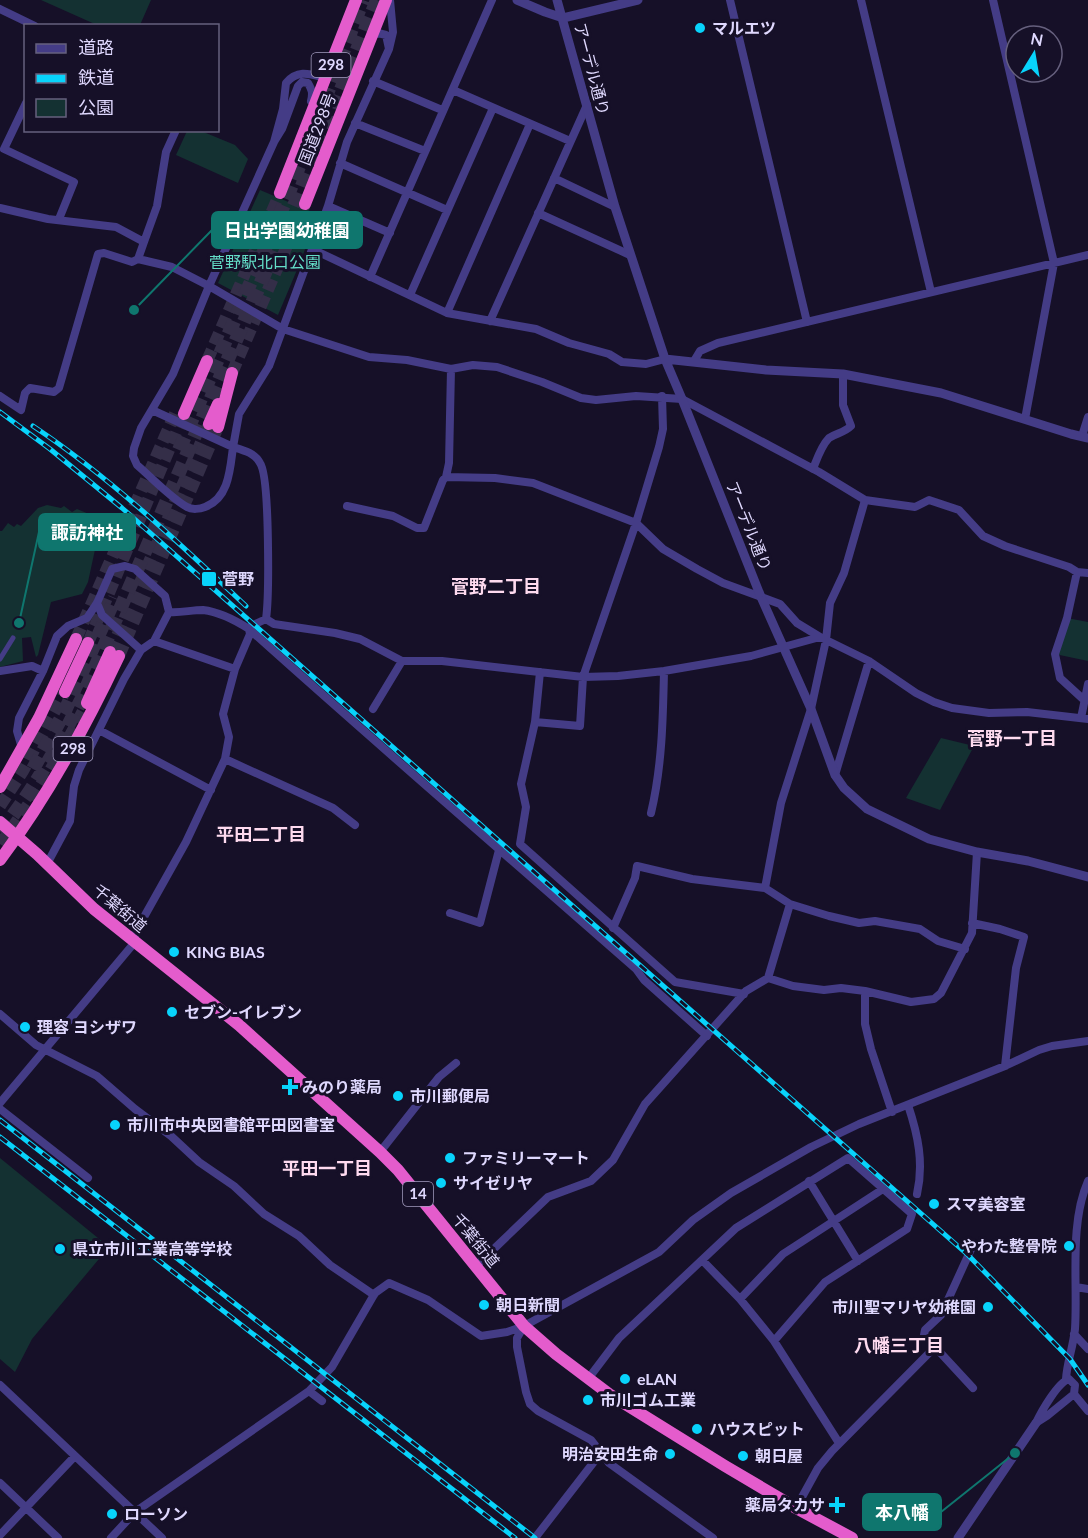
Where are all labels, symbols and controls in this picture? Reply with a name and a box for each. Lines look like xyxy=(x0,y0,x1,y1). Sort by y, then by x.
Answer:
place label: マルエツ xyxy=(712,18,776,37)
street label: アーデル通り xyxy=(571,21,614,117)
marker: マルエツ xyxy=(693,21,707,35)
legend xyxy=(24,24,219,132)
north arrow xyxy=(1004,24,1064,84)
text: N xyxy=(1029,28,1045,49)
text: 道路 xyxy=(78,36,114,58)
road number: 298 xyxy=(312,53,350,77)
text: 鉄道 xyxy=(78,66,114,88)
street label: 国道298号 xyxy=(294,90,339,168)
text: 公園 xyxy=(78,96,114,118)
callout: 日出学園幼稚園 xyxy=(212,212,362,248)
text: 日出学園幼稚園 xyxy=(224,219,350,241)
park label: 菅野駅北口公園 xyxy=(209,252,321,271)
street label: アーデル通り xyxy=(723,478,776,573)
callout: 諏訪神社 xyxy=(39,514,135,550)
text: 諏訪神社 xyxy=(51,521,123,543)
place label: 菅野 xyxy=(222,569,254,588)
marker: 菅野 xyxy=(200,570,218,588)
district label: 菅野二丁目 xyxy=(451,575,541,597)
district label: 菅野一丁目 xyxy=(967,727,1057,749)
road number: 298 xyxy=(54,737,92,761)
district label: 平田二丁目 xyxy=(216,823,306,845)
street label: 千葉街道 xyxy=(90,880,151,935)
place label: KING BIAS xyxy=(186,942,265,961)
marker: KING BIAS xyxy=(167,945,181,959)
place label: セブン-イレブン xyxy=(184,1002,302,1021)
marker: セブン-イレブン xyxy=(165,1005,179,1019)
place label: 理容 ヨシザワ xyxy=(37,1017,137,1036)
marker: 理容 ヨシザワ xyxy=(18,1020,32,1034)
place label: みのり薬局 xyxy=(302,1077,382,1096)
marker: みのり薬局 xyxy=(283,1080,297,1094)
place label: 市川郵便局 xyxy=(410,1086,490,1105)
marker: 市川郵便局 xyxy=(391,1089,405,1103)
place label: 市川市中央図書館平田図書室 xyxy=(127,1115,335,1134)
marker: 市川市中央図書館平田図書室 xyxy=(108,1118,122,1132)
place label: ファミリーマート xyxy=(462,1148,590,1167)
marker: ファミリーマート xyxy=(443,1151,457,1165)
district label: 平田一丁目 xyxy=(282,1157,372,1179)
place label: サイゼリヤ xyxy=(453,1173,533,1192)
marker: サイゼリヤ xyxy=(434,1176,448,1190)
road number: 14 xyxy=(403,1182,433,1206)
place label: スマ美容室 xyxy=(946,1194,1026,1213)
marker: スマ美容室 xyxy=(927,1197,941,1211)
street label: 千葉街道 xyxy=(449,1209,504,1271)
place label: やわた整骨院 xyxy=(961,1236,1057,1255)
place label: 県立市川工業高等学校 xyxy=(72,1239,232,1258)
marker: やわた整骨院 xyxy=(1062,1239,1076,1253)
marker: 県立市川工業高等学校 xyxy=(53,1242,67,1256)
place label: 朝日新聞 xyxy=(496,1295,560,1314)
place label: 市川聖マリヤ幼稚園 xyxy=(832,1297,976,1316)
marker: 朝日新聞 xyxy=(477,1298,491,1312)
marker: 市川聖マリヤ幼稚園 xyxy=(981,1300,995,1314)
district label: 八幡三丁目 xyxy=(854,1334,944,1356)
place label: eLAN xyxy=(637,1369,677,1388)
marker: eLAN xyxy=(618,1372,632,1386)
place label: 市川ゴム工業 xyxy=(600,1390,696,1409)
marker: 市川ゴム工業 xyxy=(581,1393,595,1407)
place label: ハウスピット xyxy=(709,1419,805,1438)
marker: ハウスピット xyxy=(690,1422,704,1436)
place label: 明治安田生命 xyxy=(562,1444,658,1463)
place label: 朝日屋 xyxy=(755,1446,803,1465)
marker: 明治安田生命 xyxy=(663,1447,677,1461)
marker: 朝日屋 xyxy=(736,1449,750,1463)
callout: 本八幡 xyxy=(863,1494,941,1530)
place label: 薬局タカサ xyxy=(745,1495,825,1514)
marker: 薬局タカサ xyxy=(830,1498,844,1512)
text: 本八幡 xyxy=(875,1501,929,1523)
place label: ローソン xyxy=(124,1504,188,1523)
marker: ローソン xyxy=(105,1507,119,1521)

